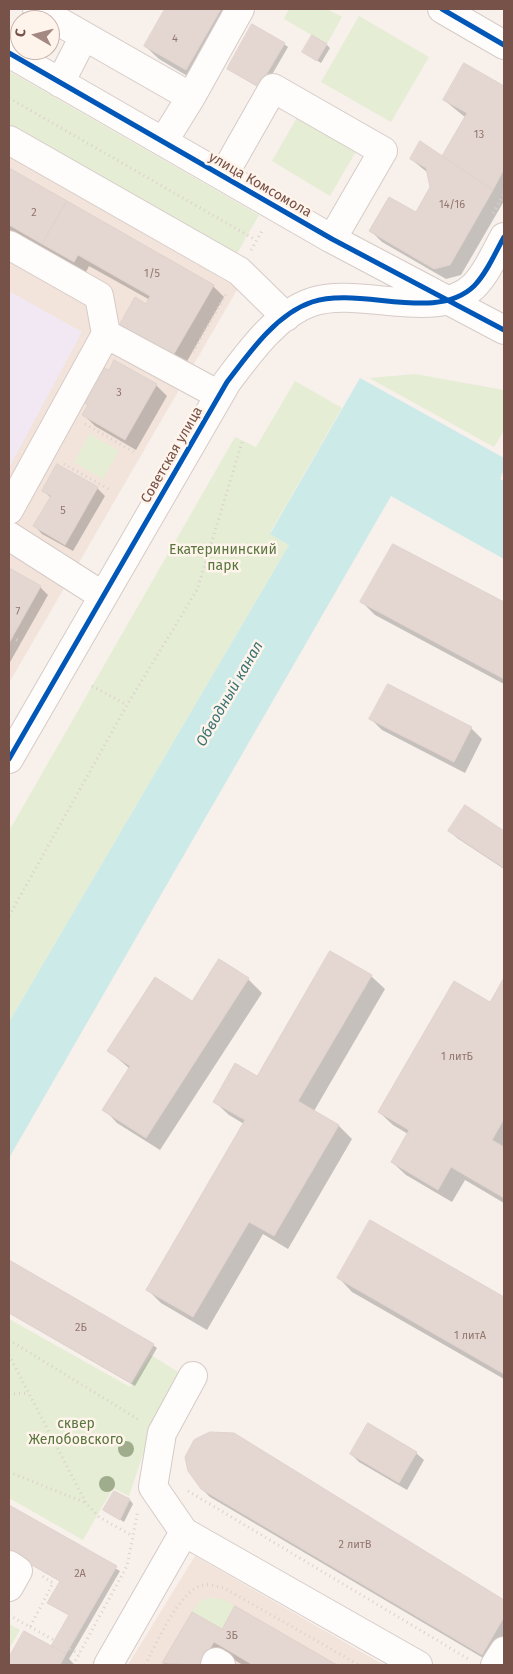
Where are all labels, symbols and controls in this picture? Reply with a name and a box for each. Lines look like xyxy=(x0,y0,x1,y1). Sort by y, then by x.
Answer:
north arrow xyxy=(10,10,60,60)
text: С xyxy=(12,28,30,38)
house number: 4 xyxy=(172,32,178,46)
house number: 13 xyxy=(474,128,484,142)
street label: улица Комсомола xyxy=(206,149,314,221)
house number: 14/16 xyxy=(439,198,465,212)
house number: 2 xyxy=(31,206,37,220)
house number: 1/5 xyxy=(144,267,160,281)
house number: 3 xyxy=(116,386,122,400)
street label: Советская улица xyxy=(138,404,206,506)
house number: 5 xyxy=(60,504,66,518)
park label: Екатерининский парк xyxy=(169,542,277,574)
house number: 7 xyxy=(16,605,20,619)
water label: Обводный канал xyxy=(193,638,267,750)
house number: 1 литБ xyxy=(441,1050,473,1064)
house number: 2Б xyxy=(75,1321,87,1335)
house number: 1 литА xyxy=(454,1329,486,1343)
park label: сквер Желобовского xyxy=(29,1416,123,1448)
house number: 2 литВ xyxy=(339,1538,371,1552)
house number: 2А xyxy=(74,1567,86,1581)
house number: 3Б xyxy=(226,1629,238,1643)

